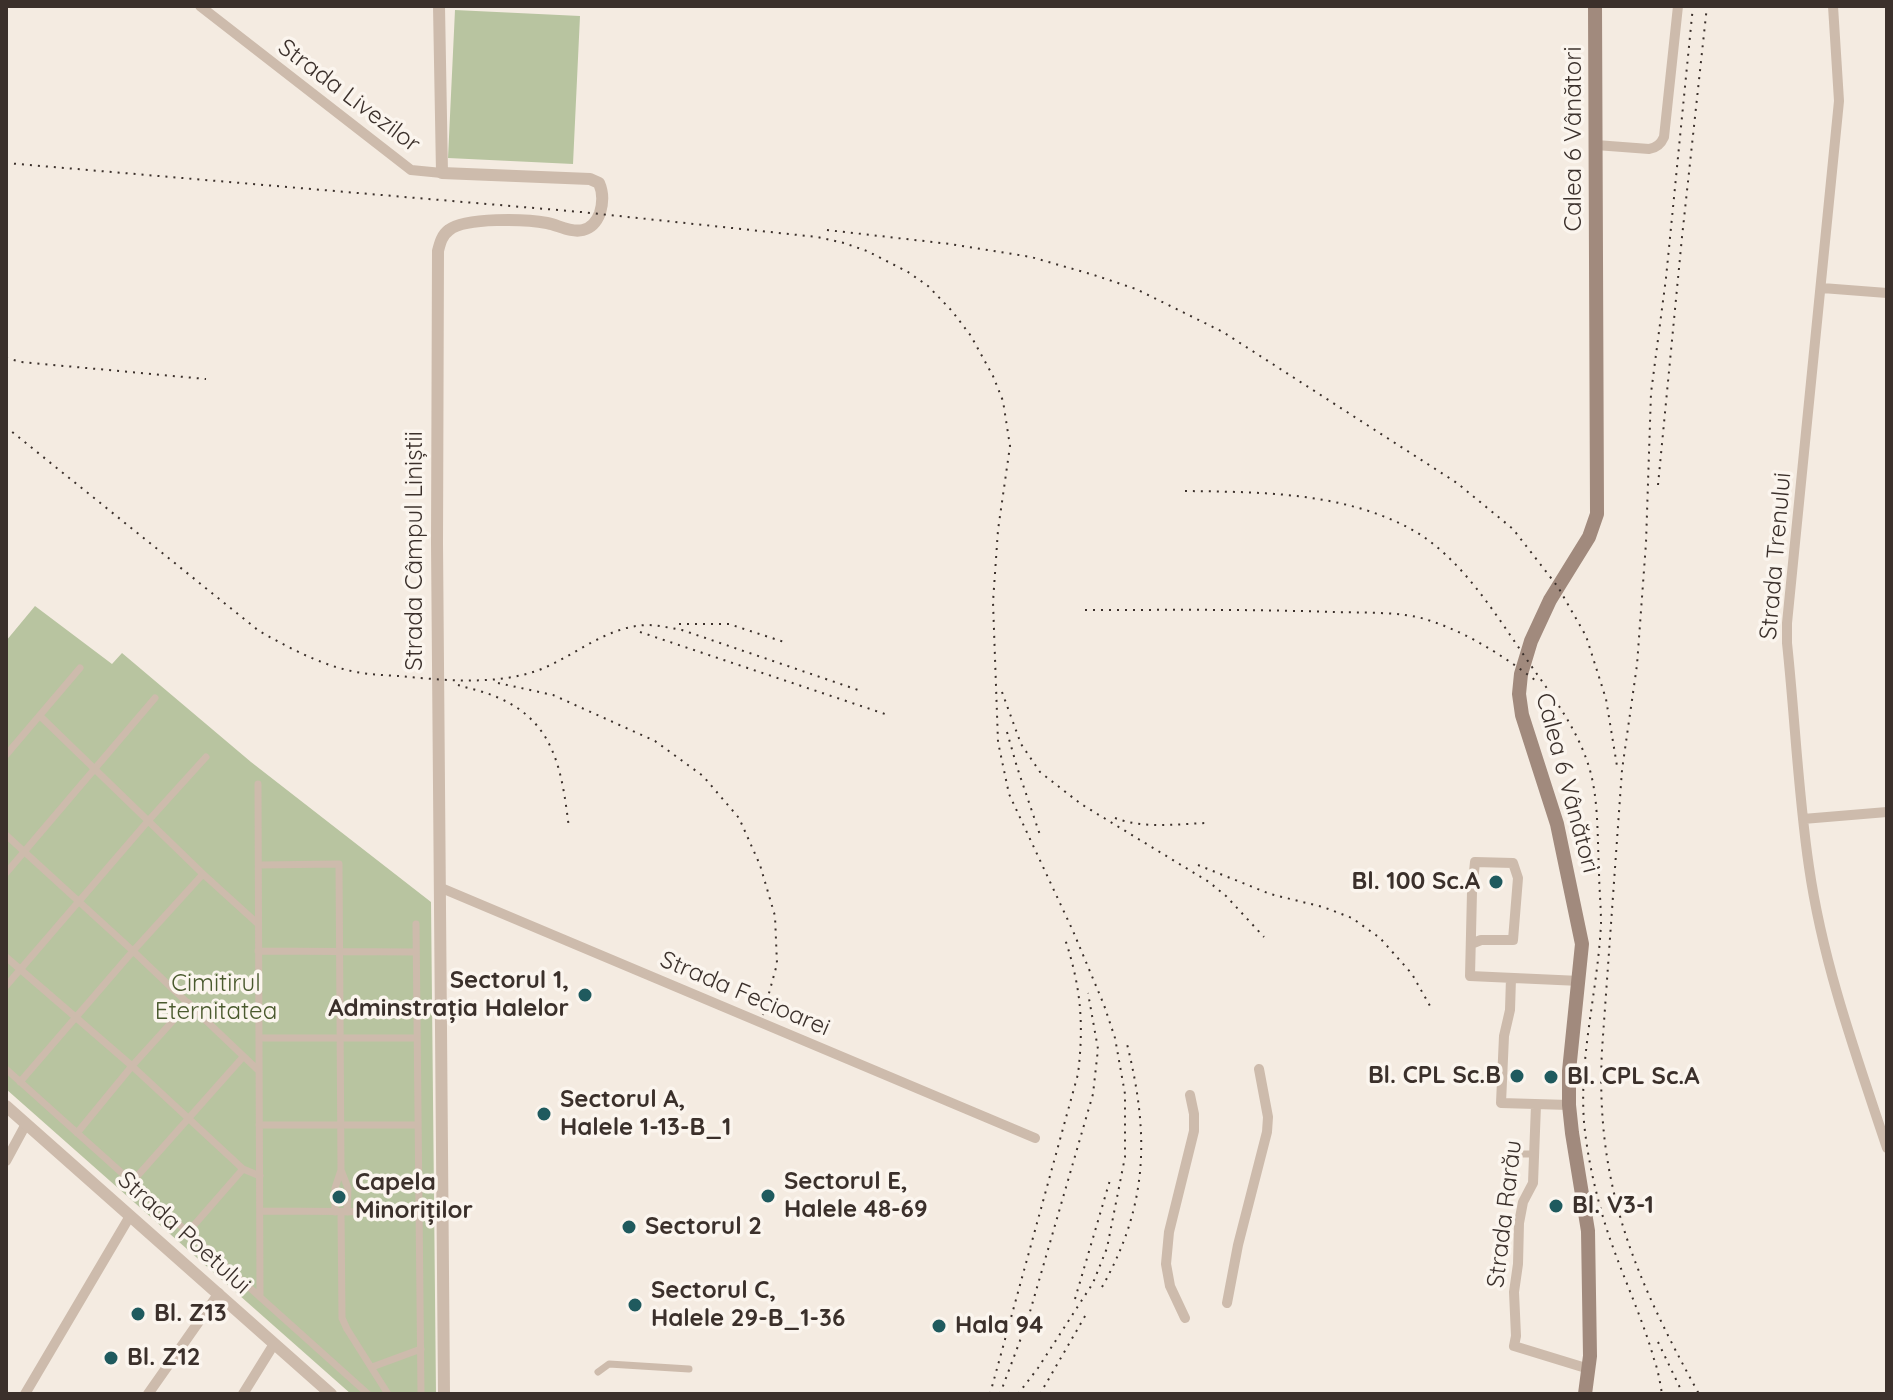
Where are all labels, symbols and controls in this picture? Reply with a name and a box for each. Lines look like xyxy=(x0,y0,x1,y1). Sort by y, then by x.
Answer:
street label: Strada Livezilor xyxy=(272,33,426,159)
street label: Calea 6 Vânători xyxy=(1560,46,1588,232)
street label: Strada Câmpul Liniștii xyxy=(401,431,429,671)
street label: Strada Trenului xyxy=(1754,471,1798,641)
street label: Calea 6 Vânători xyxy=(1529,690,1605,876)
place label: Bl. 100 Sc.A xyxy=(1352,868,1480,896)
marker: Bl. 100 Sc.A xyxy=(1487,873,1505,891)
street label: Strada Fecioarei xyxy=(656,945,834,1043)
place label: Sectorul 1, Adminstrația Halelor xyxy=(328,967,569,1023)
park label: Cimitirul Eternitatea xyxy=(155,970,277,1026)
marker: Sectorul 1, Adminstrația Halelor xyxy=(576,986,594,1004)
place label: Bl. CPL Sc.B xyxy=(1368,1062,1501,1090)
place label: Bl. CPL Sc.A xyxy=(1567,1063,1700,1091)
marker: Bl. CPL Sc.B xyxy=(1508,1067,1526,1085)
marker: Bl. CPL Sc.A xyxy=(1542,1068,1560,1086)
place label: Sectorul A, Halele 1-13-B_1 xyxy=(560,1086,731,1142)
marker: Sectorul A, Halele 1-13-B_1 xyxy=(535,1105,553,1123)
street label: Strada Rarău xyxy=(1482,1139,1528,1289)
street label: Strada Poetului xyxy=(112,1166,256,1300)
place label: Sectorul E, Halele 48-69 xyxy=(784,1168,928,1224)
place label: Capela Minoriților xyxy=(355,1169,473,1225)
marker: Sectorul E, Halele 48-69 xyxy=(759,1187,777,1205)
marker: Capela Minoriților xyxy=(330,1188,348,1206)
place label: Bl. V3-1 xyxy=(1572,1192,1654,1220)
marker: Bl. V3-1 xyxy=(1547,1197,1565,1215)
place label: Sectorul 2 xyxy=(645,1213,762,1241)
marker: Sectorul 2 xyxy=(620,1218,638,1236)
place label: Sectorul C, Halele 29-B_1-36 xyxy=(651,1277,845,1333)
marker: Sectorul C, Halele 29-B_1-36 xyxy=(626,1296,644,1314)
place label: Bl. Z13 xyxy=(154,1300,227,1328)
marker: Bl. Z13 xyxy=(129,1305,147,1323)
place label: Hala 94 xyxy=(955,1312,1043,1340)
marker: Hala 94 xyxy=(930,1317,948,1335)
place label: Bl. Z12 xyxy=(127,1344,200,1372)
marker: Bl. Z12 xyxy=(102,1349,120,1367)

